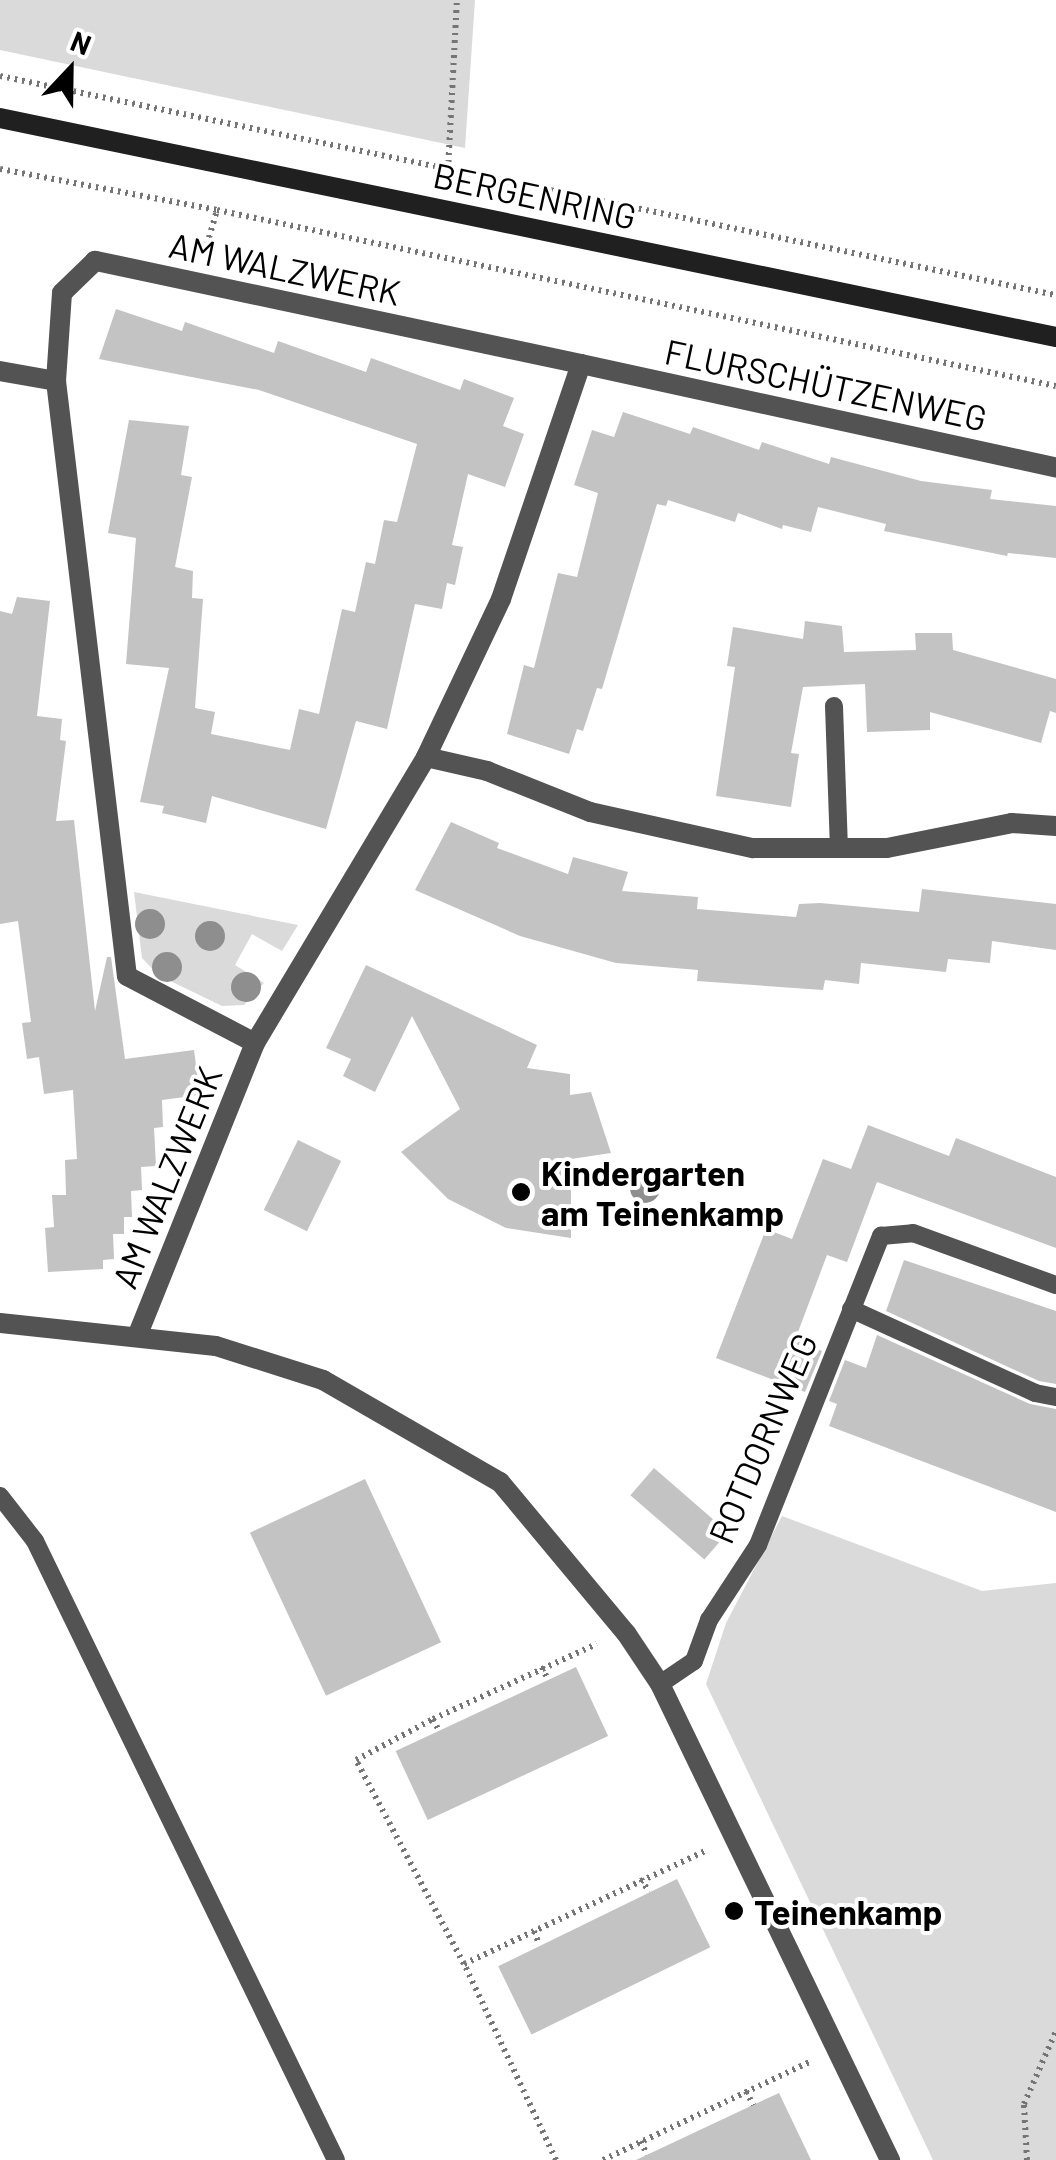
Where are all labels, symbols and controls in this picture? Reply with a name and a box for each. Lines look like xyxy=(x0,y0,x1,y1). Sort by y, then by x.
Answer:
north arrow xyxy=(20,20,120,120)
text: N xyxy=(66,23,96,61)
street label: BERGENRING xyxy=(430,153,640,237)
street label: AM WALZWERK xyxy=(166,223,404,313)
street label: FLURSCHÜTZENWEG xyxy=(661,329,991,439)
street label: AM WALZWERK xyxy=(102,1060,230,1294)
place label: Kindergarten am Teinenkamp xyxy=(541,1151,784,1233)
marker: Kindergarten am Teinenkamp xyxy=(510,1181,532,1203)
street label: ROTDORNWEG xyxy=(699,1327,825,1549)
place label: Teinenkamp xyxy=(754,1890,942,1932)
marker: Teinenkamp xyxy=(723,1900,745,1922)

